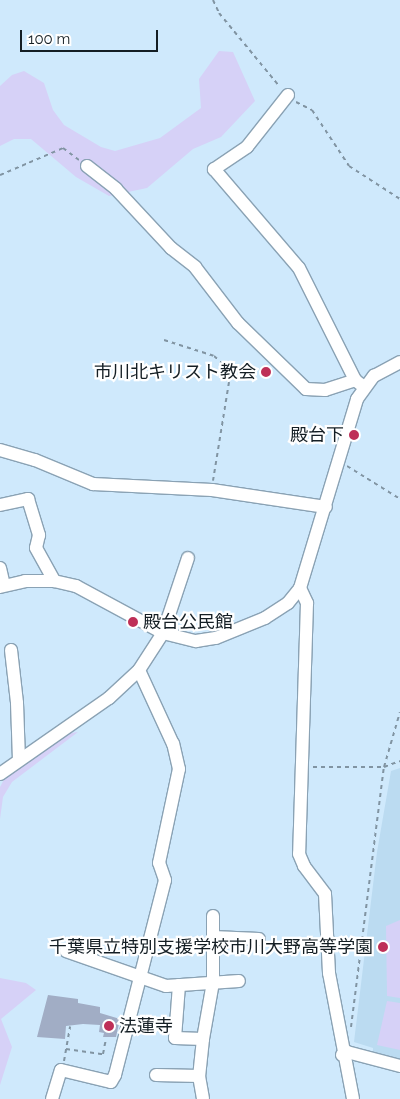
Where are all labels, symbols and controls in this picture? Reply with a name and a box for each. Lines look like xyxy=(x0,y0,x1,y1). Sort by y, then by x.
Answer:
scale bar xyxy=(22,20,160,52)
text: 100 m xyxy=(28,30,70,48)
place label: 市川北キリスト教会 xyxy=(94,361,256,383)
marker: 市川北キリスト教会 xyxy=(260,366,272,378)
place label: 殿台下 xyxy=(290,424,344,446)
marker: 殿台下 xyxy=(348,429,360,441)
place label: 殿台公民館 xyxy=(143,611,233,633)
marker: 殿台公民館 xyxy=(127,616,139,628)
place label: 千葉県立特別支援学校市川大野高等学園 xyxy=(49,936,373,958)
marker: 千葉県立特別支援学校市川大野高等学園 xyxy=(377,941,389,953)
place label: 法蓮寺 xyxy=(119,1015,173,1037)
marker: 法蓮寺 xyxy=(103,1020,115,1032)

